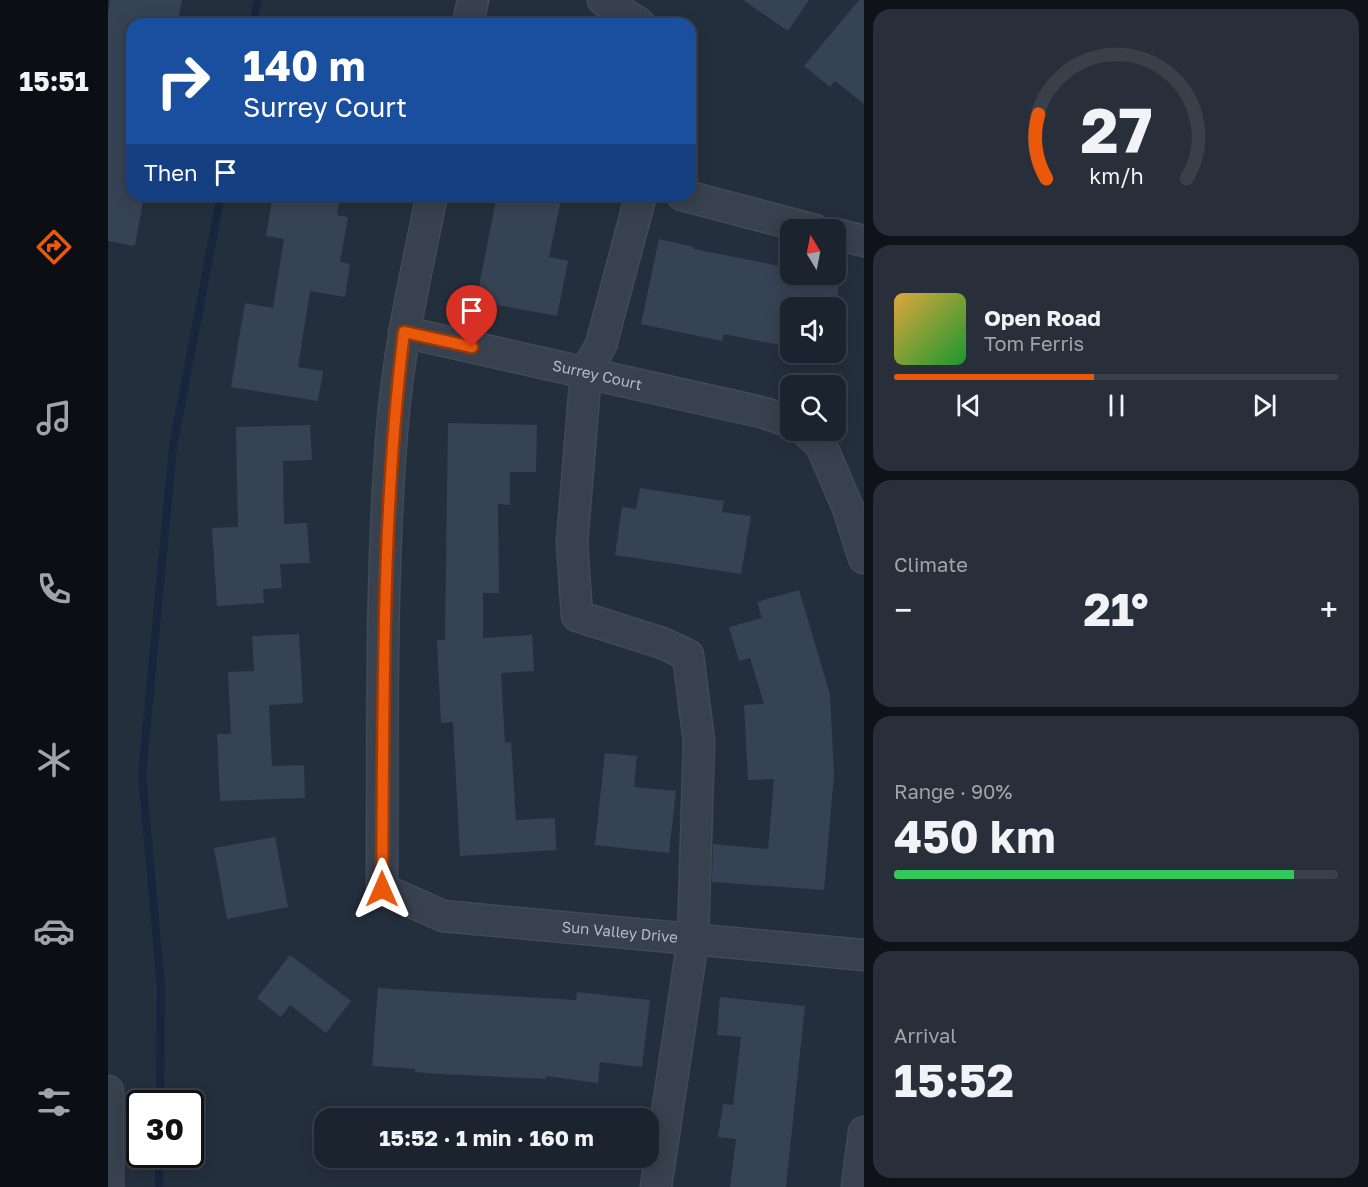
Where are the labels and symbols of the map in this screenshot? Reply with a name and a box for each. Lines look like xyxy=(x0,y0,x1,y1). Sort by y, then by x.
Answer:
north arrow xyxy=(780,219,846,285)
pin xyxy=(446,285,497,347)
street label: Surrey Court xyxy=(551,356,644,393)
position arrow xyxy=(350,857,414,921)
street label: Sun Valley Drive xyxy=(561,917,679,946)
speed limit sign: 30 xyxy=(126,1090,204,1168)

